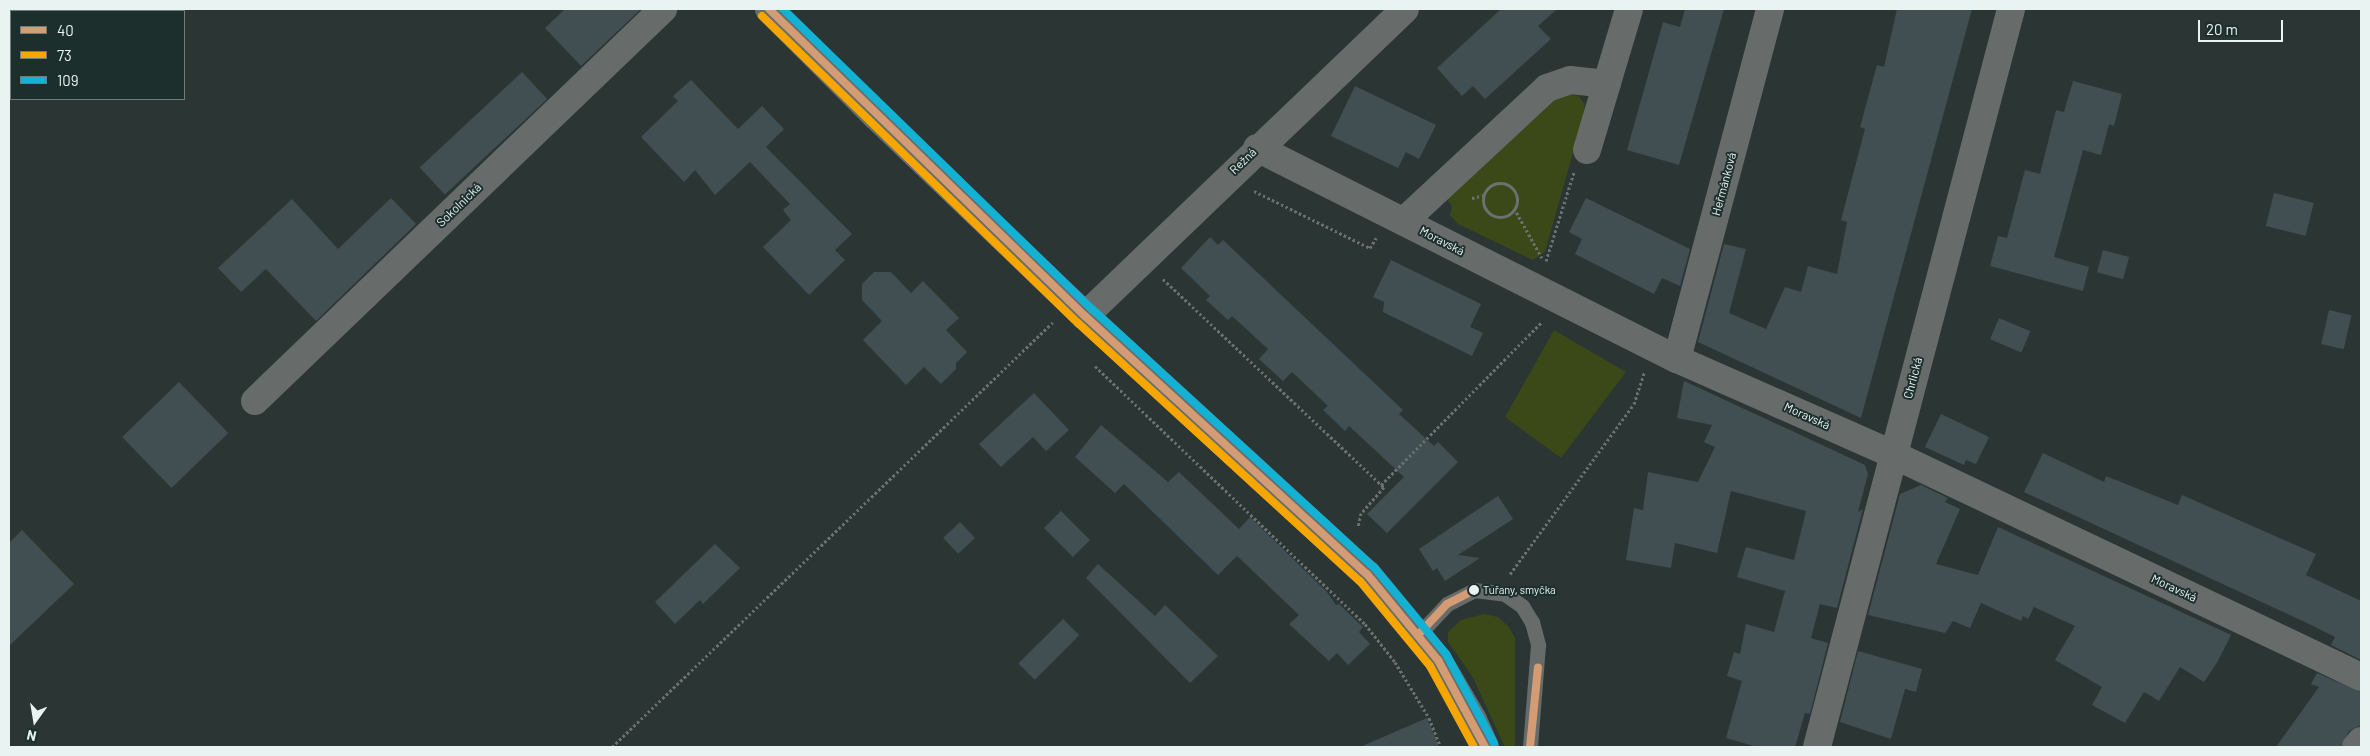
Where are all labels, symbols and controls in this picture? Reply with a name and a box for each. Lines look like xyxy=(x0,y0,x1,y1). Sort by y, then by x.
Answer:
legend xyxy=(10,10,185,100)
scale bar xyxy=(2200,10,2285,42)
text: 20 m xyxy=(2206,20,2238,38)
text: 40 xyxy=(57,21,74,39)
text: 73 xyxy=(57,46,72,64)
text: 109 xyxy=(57,71,79,89)
street label: Režná xyxy=(1227,145,1259,177)
street label: Heřmánková xyxy=(1709,151,1739,217)
street label: Sokolnická xyxy=(434,180,484,230)
street label: Moravská xyxy=(1417,224,1467,258)
street label: Chrlická xyxy=(1901,356,1925,400)
street label: Moravská xyxy=(1782,400,1832,432)
street label: Moravská xyxy=(2149,571,2199,605)
place label: Tuřany, smyčka xyxy=(1483,583,1556,597)
marker: Tuřany, smyčka xyxy=(1469,585,1479,595)
north arrow xyxy=(10,696,60,746)
text: N xyxy=(25,727,38,745)

